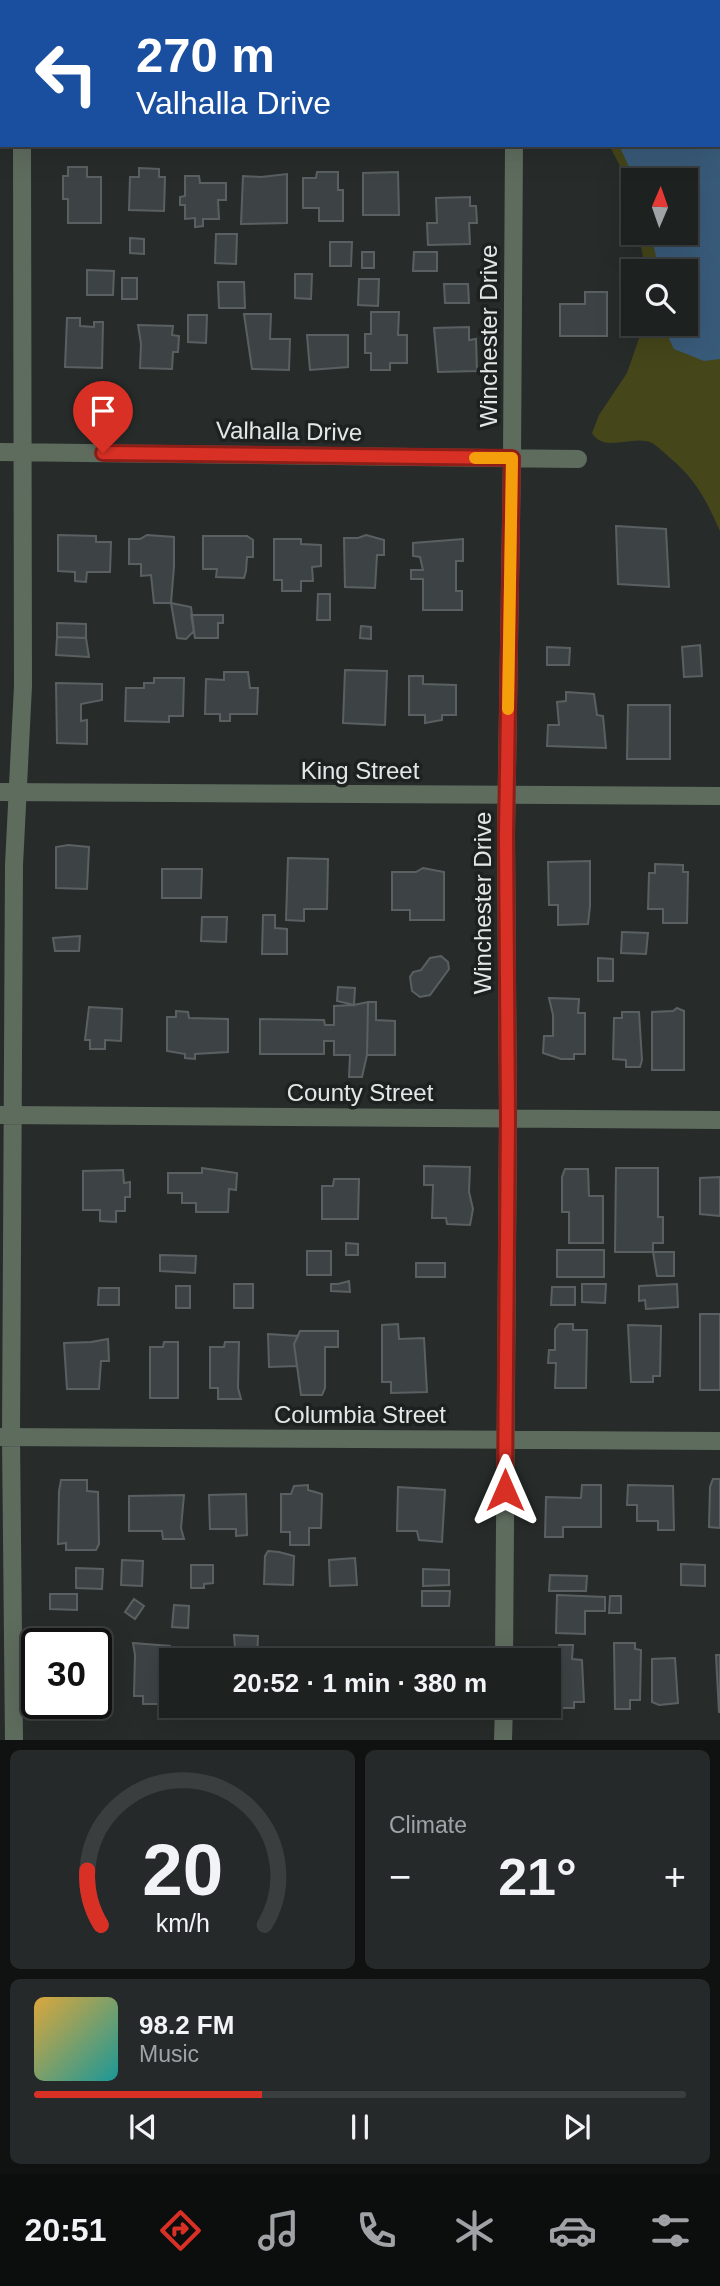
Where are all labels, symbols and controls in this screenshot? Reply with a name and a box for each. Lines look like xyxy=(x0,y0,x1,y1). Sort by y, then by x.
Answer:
icon: left xyxy=(21,28,112,119)
text: 270 m xyxy=(136,28,275,82)
text: Valhalla Drive xyxy=(136,85,331,121)
north arrow xyxy=(621,168,698,245)
map controls xyxy=(621,168,698,336)
street label: Winchester Drive xyxy=(475,245,502,427)
button: search xyxy=(621,259,698,336)
pin xyxy=(73,381,133,453)
icon: arrive xyxy=(84,392,122,430)
street label: Valhalla Drive xyxy=(216,416,362,446)
street label: King Street xyxy=(301,757,420,784)
street label: Winchester Drive xyxy=(469,812,496,994)
street label: County Street xyxy=(287,1079,434,1106)
street label: Columbia Street xyxy=(274,1401,446,1428)
position arrow xyxy=(468,1453,542,1527)
speed limit sign: 30 xyxy=(21,1628,112,1719)
text: 20:52 · 1 min · 380 m xyxy=(233,1668,487,1698)
text: Climate xyxy=(389,1812,467,1838)
text: 20 xyxy=(142,1830,223,1911)
text: 21° xyxy=(498,1848,577,1906)
text: − xyxy=(389,1856,411,1898)
text: + xyxy=(664,1856,686,1898)
text: km/h xyxy=(155,1909,210,1937)
text: 98.2 FM xyxy=(139,2010,234,2040)
text: Music xyxy=(139,2041,199,2067)
icon: previous xyxy=(124,2108,162,2146)
icon: pause xyxy=(341,2108,379,2146)
icon: next xyxy=(558,2108,596,2146)
icon: directions xyxy=(156,2206,205,2255)
icon: music xyxy=(254,2206,303,2255)
icon: phone xyxy=(352,2206,401,2255)
icon: climate xyxy=(450,2206,499,2255)
icon: car xyxy=(548,2206,597,2255)
icon: filters xyxy=(646,2206,695,2255)
text: 20:51 xyxy=(25,2212,106,2248)

